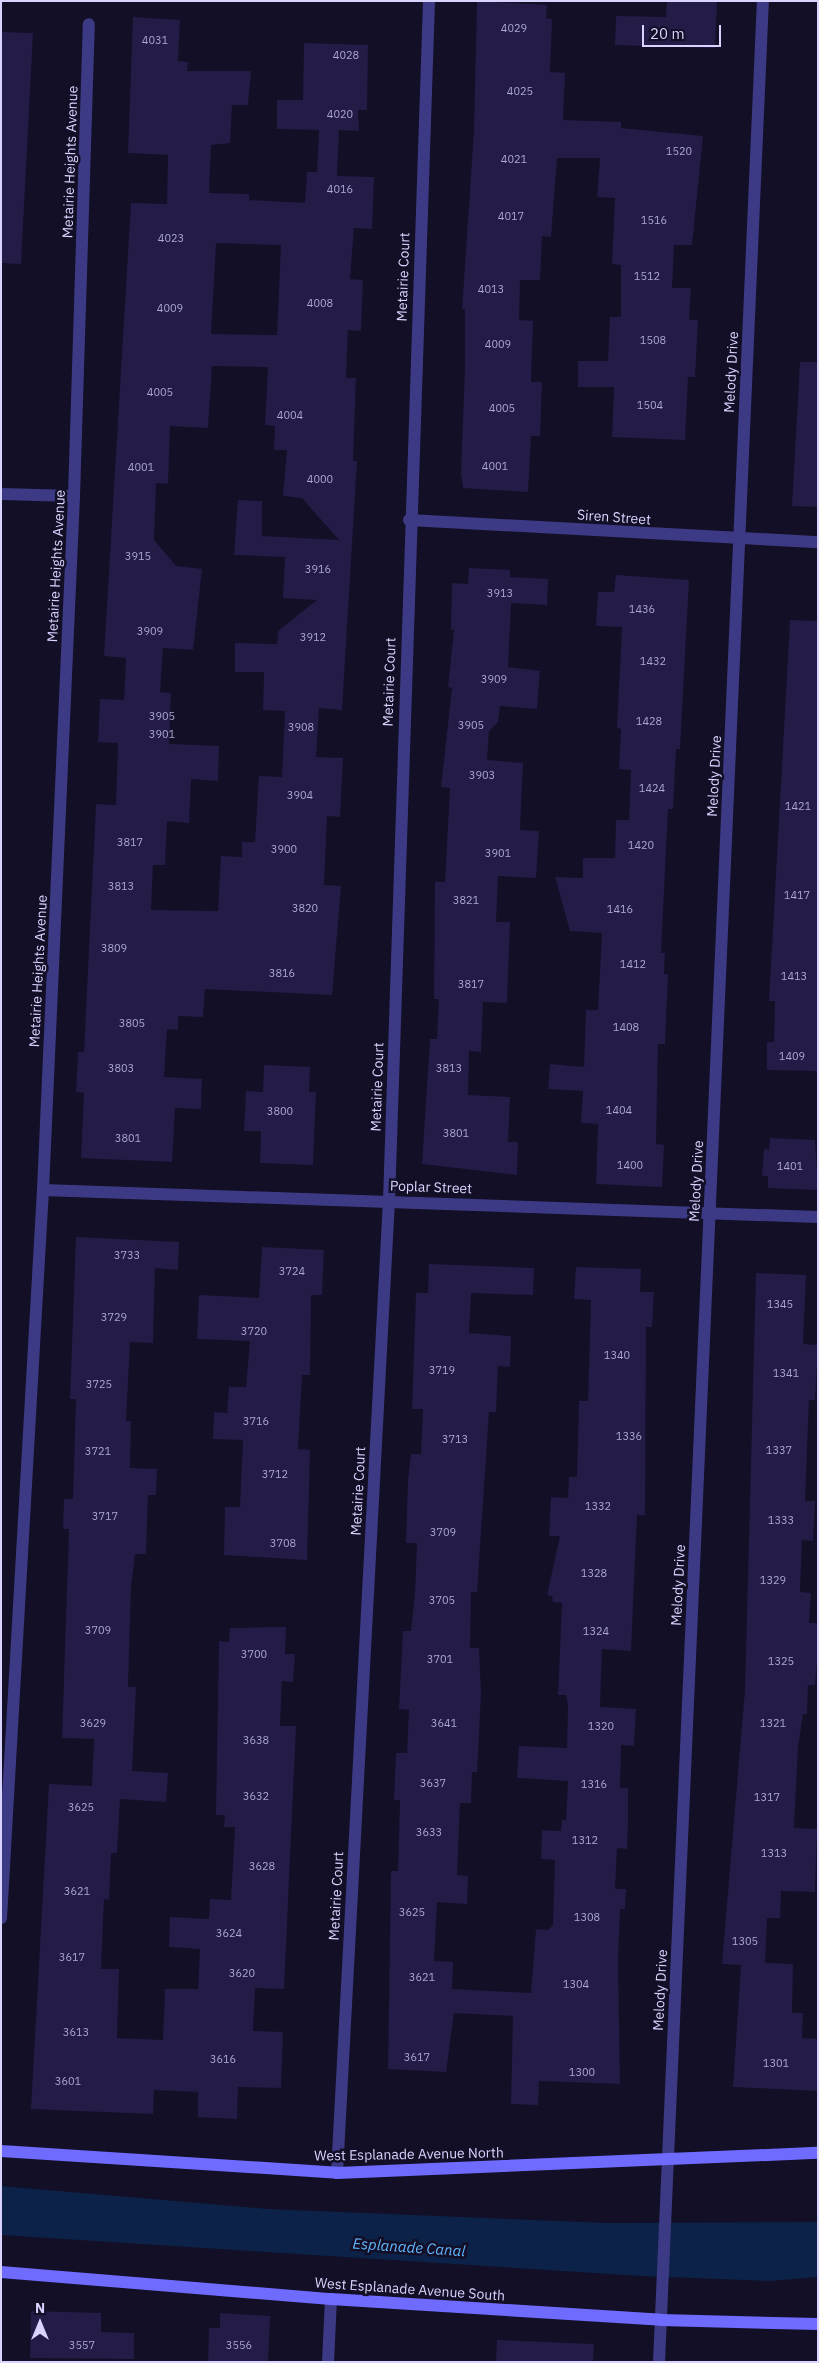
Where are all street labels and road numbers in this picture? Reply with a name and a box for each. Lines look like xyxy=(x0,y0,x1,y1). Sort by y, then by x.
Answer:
street label: Metairie Heights Avenue xyxy=(59,85,81,239)
street label: Metairie Court xyxy=(393,232,413,322)
street label: Melody Drive xyxy=(720,331,742,413)
street label: Metairie Heights Avenue xyxy=(44,489,68,643)
street label: Siren Street xyxy=(576,506,652,528)
street label: Metairie Court xyxy=(379,637,399,727)
street label: Melody Drive xyxy=(703,735,725,817)
street label: Metairie Heights Avenue xyxy=(26,894,50,1048)
street label: Metairie Court xyxy=(367,1042,387,1132)
street label: Melody Drive xyxy=(685,1140,707,1222)
street label: Poplar Street xyxy=(390,1177,472,1197)
street label: Metairie Court xyxy=(347,1446,369,1536)
street label: Melody Drive xyxy=(667,1544,689,1626)
street label: Metairie Court xyxy=(325,1851,347,1941)
street label: Melody Drive xyxy=(649,1949,671,2031)
street label: West Esplanade Avenue North xyxy=(314,2144,504,2164)
street label: West Esplanade Avenue South xyxy=(314,2274,506,2304)

